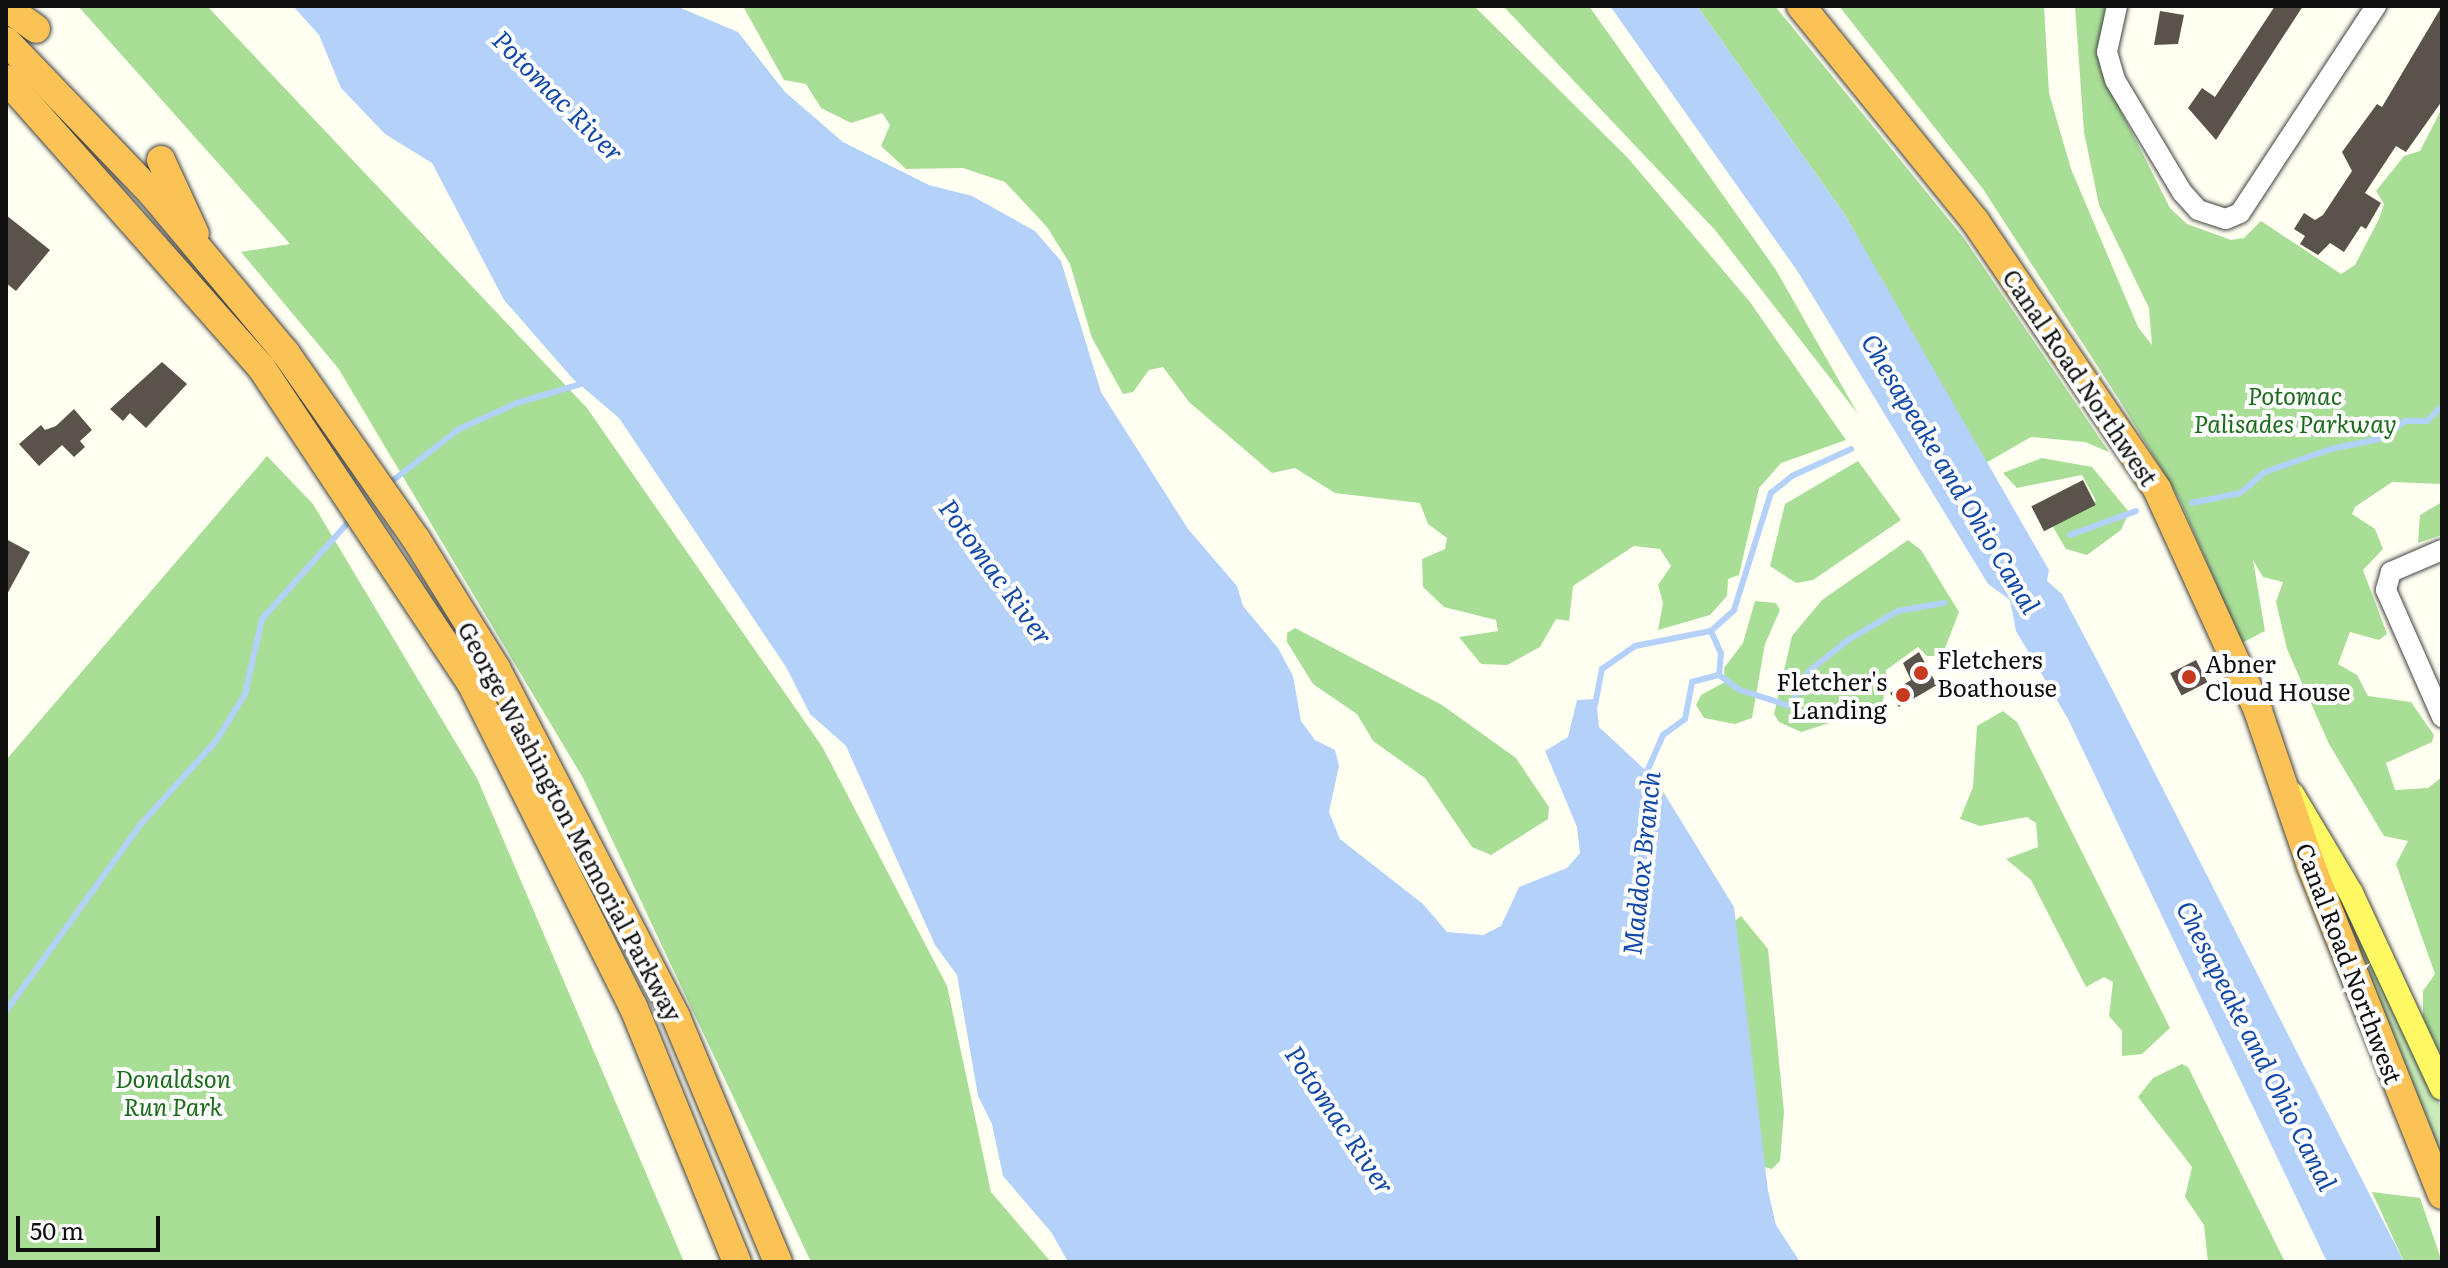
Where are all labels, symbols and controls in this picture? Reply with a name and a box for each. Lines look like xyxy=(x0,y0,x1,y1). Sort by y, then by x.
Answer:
water label: Potomac River xyxy=(487,23,631,167)
street label: Canal Road Northwest xyxy=(1998,263,2164,491)
water label: Chesapeake and Ohio Canal xyxy=(1856,328,2048,618)
park label: Potomac Palisades Parkway xyxy=(2193,381,2397,437)
water label: Potomac River xyxy=(934,492,1060,650)
street label: George Washington Memorial Parkway xyxy=(453,616,689,1026)
place label: Fletchers Boathouse xyxy=(1937,645,2057,701)
place label: Abner Cloud House xyxy=(2205,649,2350,705)
marker: Fletchers Boathouse xyxy=(1912,664,1930,682)
place label: Fletcher's Landing xyxy=(1776,667,1887,723)
marker: Abner Cloud House xyxy=(2180,668,2198,686)
marker: Fletcher's Landing xyxy=(1894,686,1912,704)
water label: Maddox Branch xyxy=(1615,770,1665,956)
street label: Canal Road Northwest xyxy=(2291,839,2409,1087)
water label: Chesapeake and Ohio Canal xyxy=(2171,895,2345,1195)
water label: Potomac River xyxy=(1280,1039,1402,1199)
park label: Donaldson Run Park xyxy=(115,1064,231,1120)
scale bar xyxy=(20,1200,164,1250)
text: 50 m xyxy=(30,1212,84,1247)

